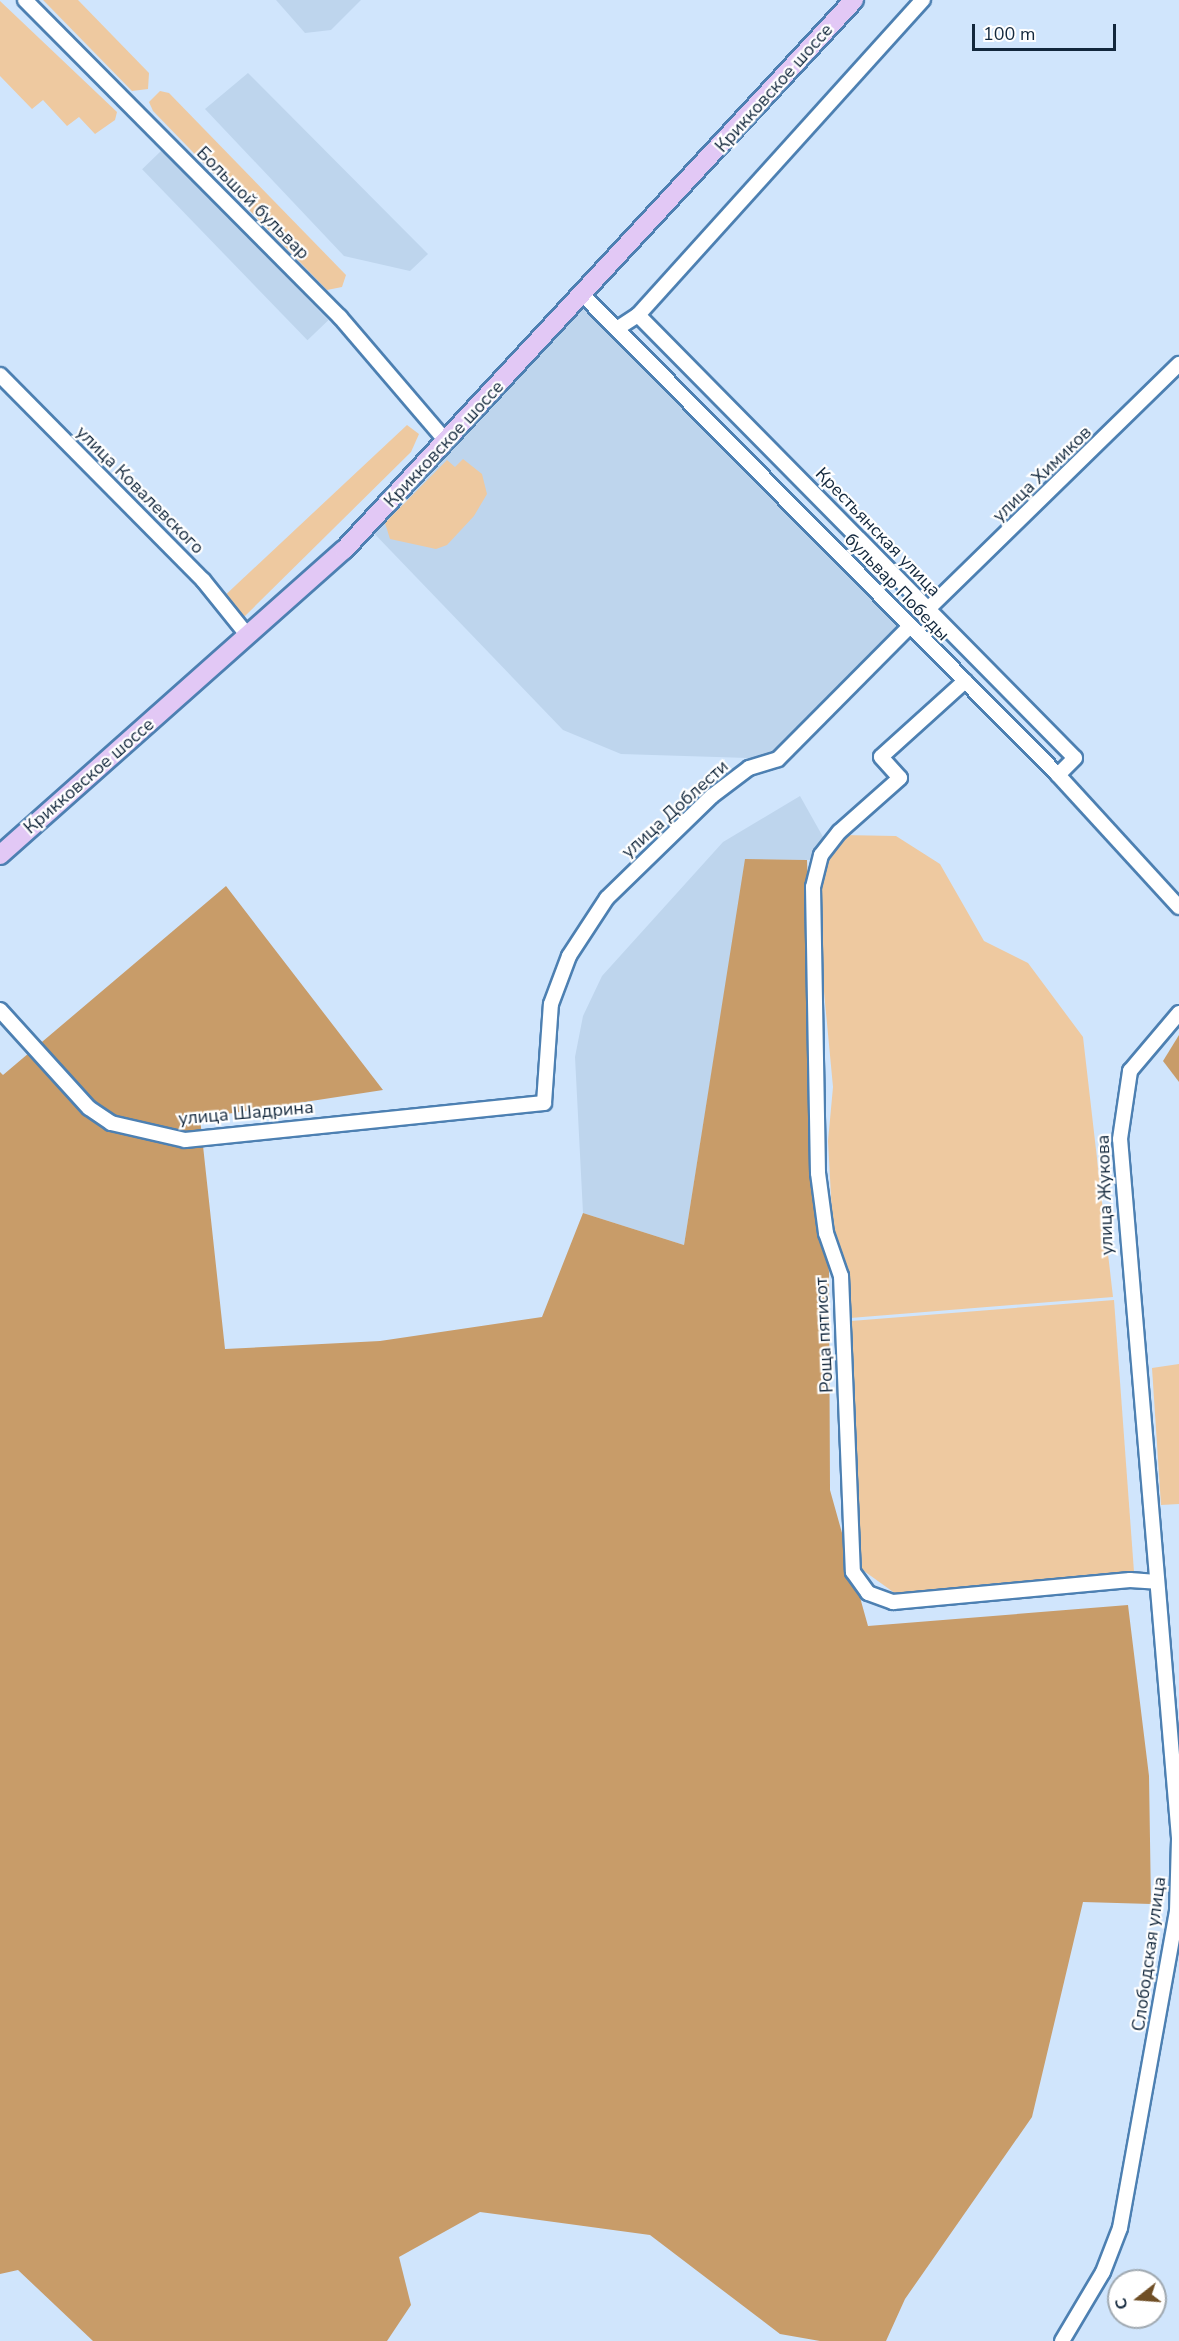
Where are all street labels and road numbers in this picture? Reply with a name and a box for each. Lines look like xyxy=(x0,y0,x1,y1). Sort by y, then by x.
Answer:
street label: Крикковское шоссе xyxy=(711,19,837,157)
street label: Большой бульвар xyxy=(192,142,314,264)
street label: Крикковское шоссе xyxy=(380,376,508,512)
street label: улица Химиков xyxy=(988,421,1096,527)
street label: улица Ковалевского xyxy=(72,422,208,558)
street label: Крестьянская улица xyxy=(811,463,945,601)
street label: бульвар Победы xyxy=(840,529,954,645)
street label: Крикковское шоссе xyxy=(19,714,159,838)
street label: улица Доблести xyxy=(617,755,733,863)
street label: улица Шадрина xyxy=(178,1096,314,1130)
street label: улица Жукова xyxy=(1092,1134,1118,1256)
street label: Роща пятисот xyxy=(810,1277,838,1393)
street label: Слободская улица xyxy=(1127,1875,1171,2033)

